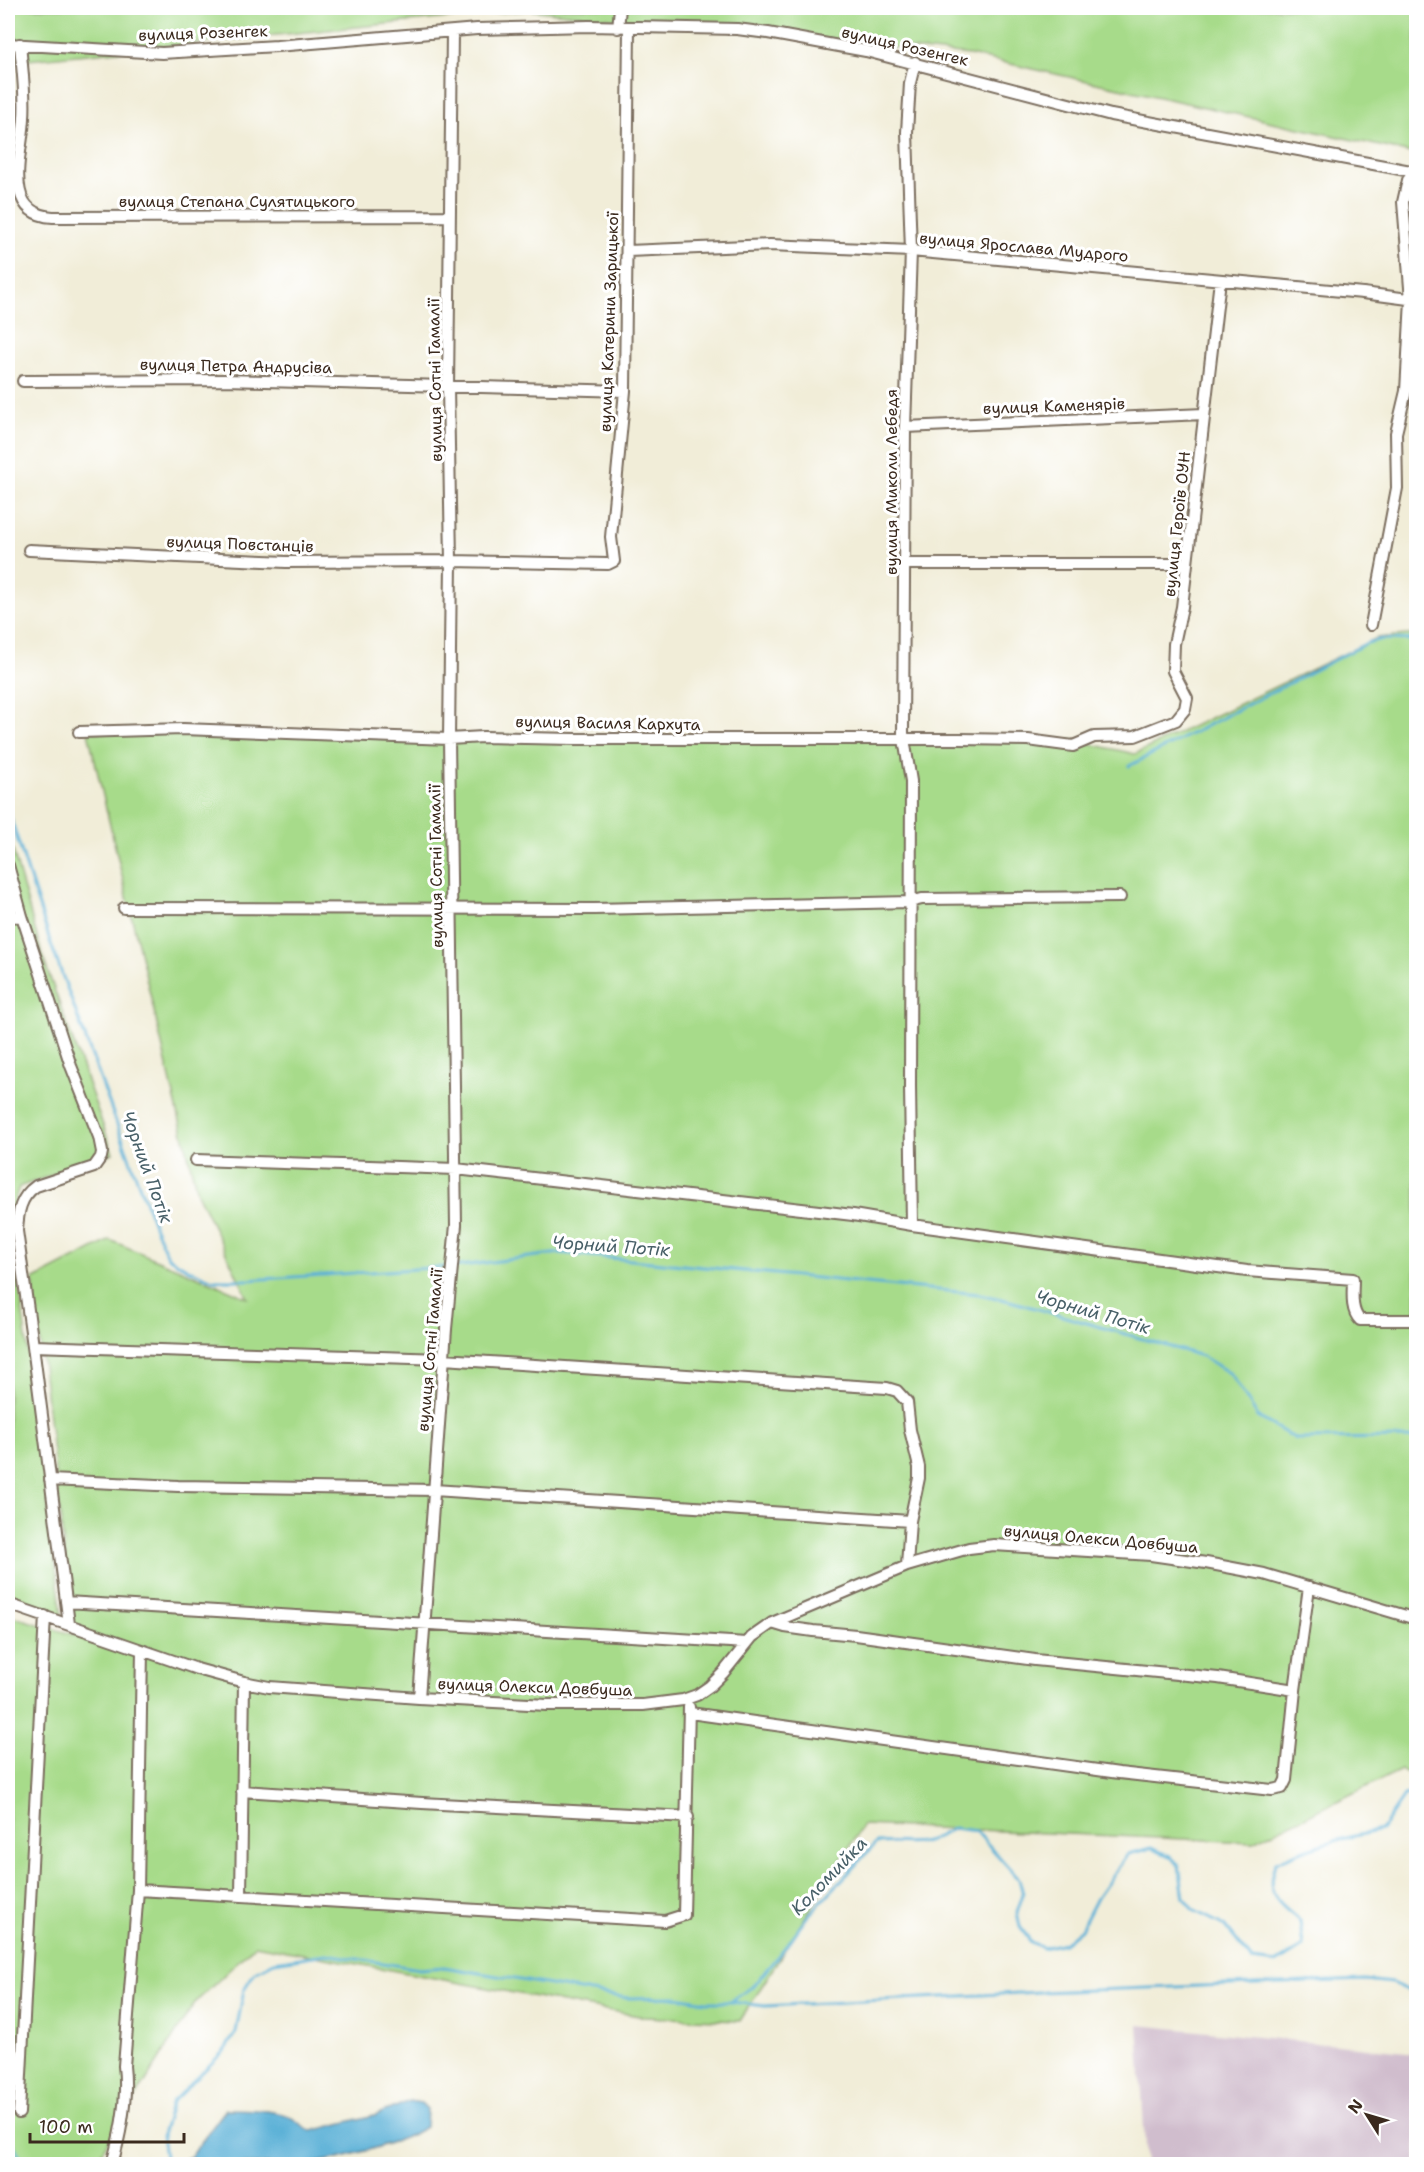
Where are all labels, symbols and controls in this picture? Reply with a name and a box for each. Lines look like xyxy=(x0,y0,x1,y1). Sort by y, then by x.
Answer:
street label: вулиця Розенгек xyxy=(138,20,269,46)
street label: вулиця Розенгек xyxy=(840,21,971,71)
street label: вулиця Степана Сулятицького xyxy=(119,191,355,212)
street label: вулиця Катерини Зарицької xyxy=(595,211,623,433)
street label: вулиця Ярослава Мудрого xyxy=(919,227,1129,267)
street label: вулиця Сотні Гамалії xyxy=(423,297,447,462)
street label: вулиця Петра Андрусіва xyxy=(140,354,332,378)
street label: вулиця Миколи Лебедя xyxy=(881,389,902,575)
street label: вулиця Каменярів xyxy=(983,393,1125,419)
street label: вулиця Героїв ОУН xyxy=(1159,450,1195,598)
street label: вулиця Повстанців xyxy=(166,531,314,557)
street label: вулиця Василя Кархута xyxy=(515,711,701,735)
street label: вулиця Сотні Гамалії xyxy=(424,783,448,948)
water label: Чорний Потік xyxy=(116,1108,179,1227)
water label: Чорний Потік xyxy=(551,1230,671,1262)
street label: вулиця Сотні Гамалії xyxy=(412,1267,448,1433)
water label: Чорний Потік xyxy=(1033,1284,1153,1340)
street label: вулиця Олекси Довбуша xyxy=(1003,1520,1199,1558)
street label: вулиця Олекси Довбуша xyxy=(437,1673,633,1701)
water label: Коломийка xyxy=(785,1832,873,1920)
north arrow xyxy=(1337,2085,1397,2145)
text: N xyxy=(1343,2095,1368,2118)
scale bar xyxy=(30,2106,184,2144)
text: 100 m xyxy=(39,2115,93,2139)

